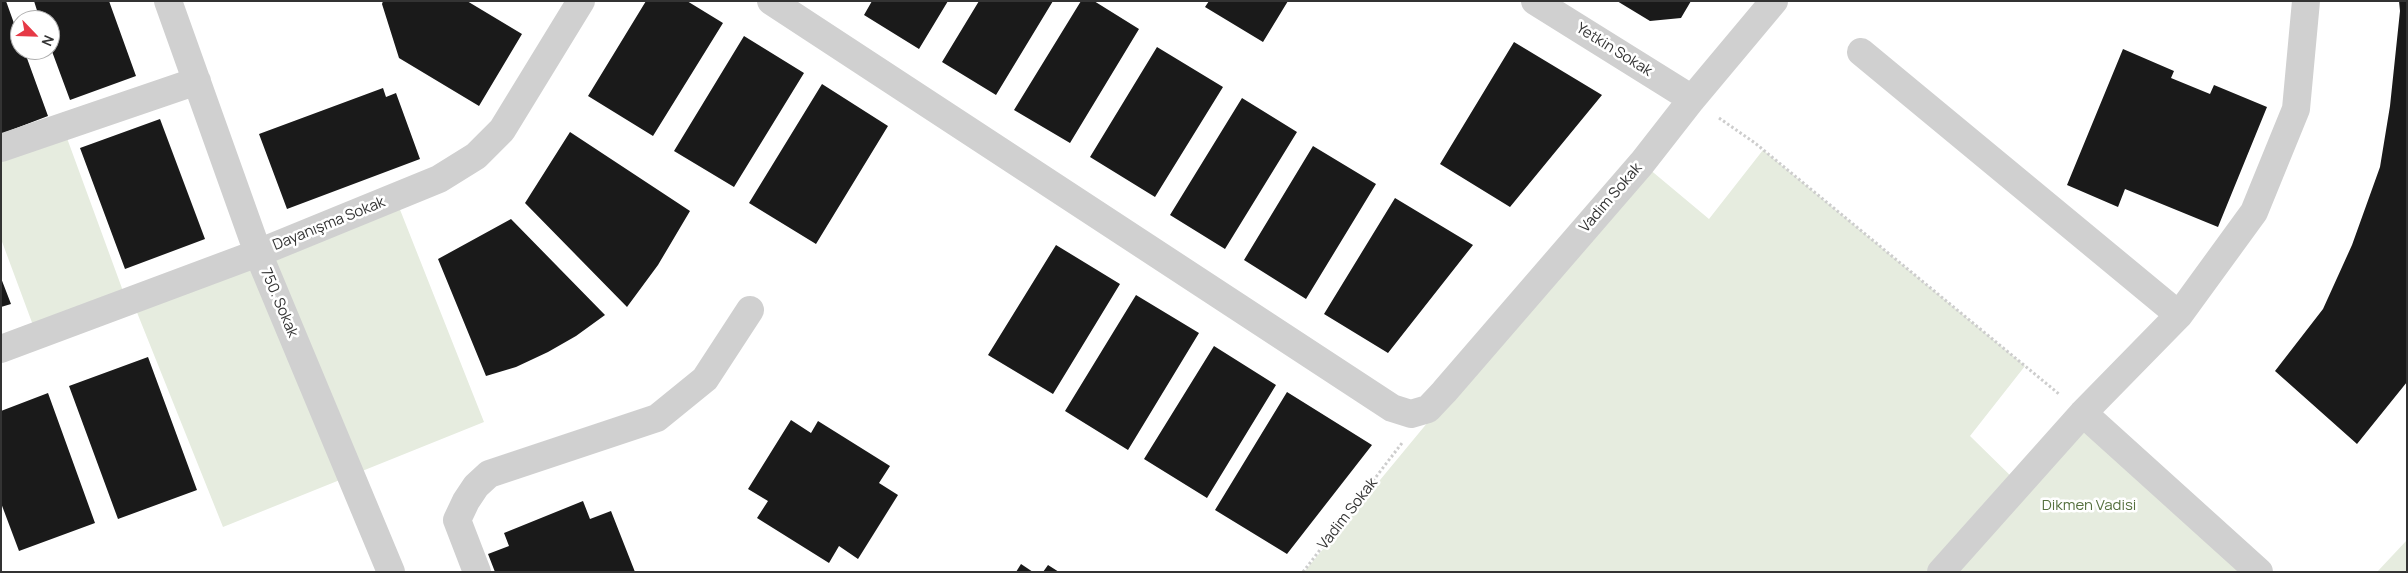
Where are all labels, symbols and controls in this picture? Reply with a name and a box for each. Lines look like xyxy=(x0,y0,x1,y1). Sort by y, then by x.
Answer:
north arrow xyxy=(10,10,60,60)
street label: Yetkin Sokak xyxy=(1573,20,1655,80)
text: N xyxy=(38,32,59,49)
street label: Vadim Sokak xyxy=(1576,160,1646,236)
street label: Dayanışma Sokak xyxy=(270,193,388,255)
street label: 750. Sokak xyxy=(256,266,302,340)
street label: Vadim Sokak xyxy=(1314,475,1382,553)
park label: Dikmen Vadisi xyxy=(2042,497,2136,515)

